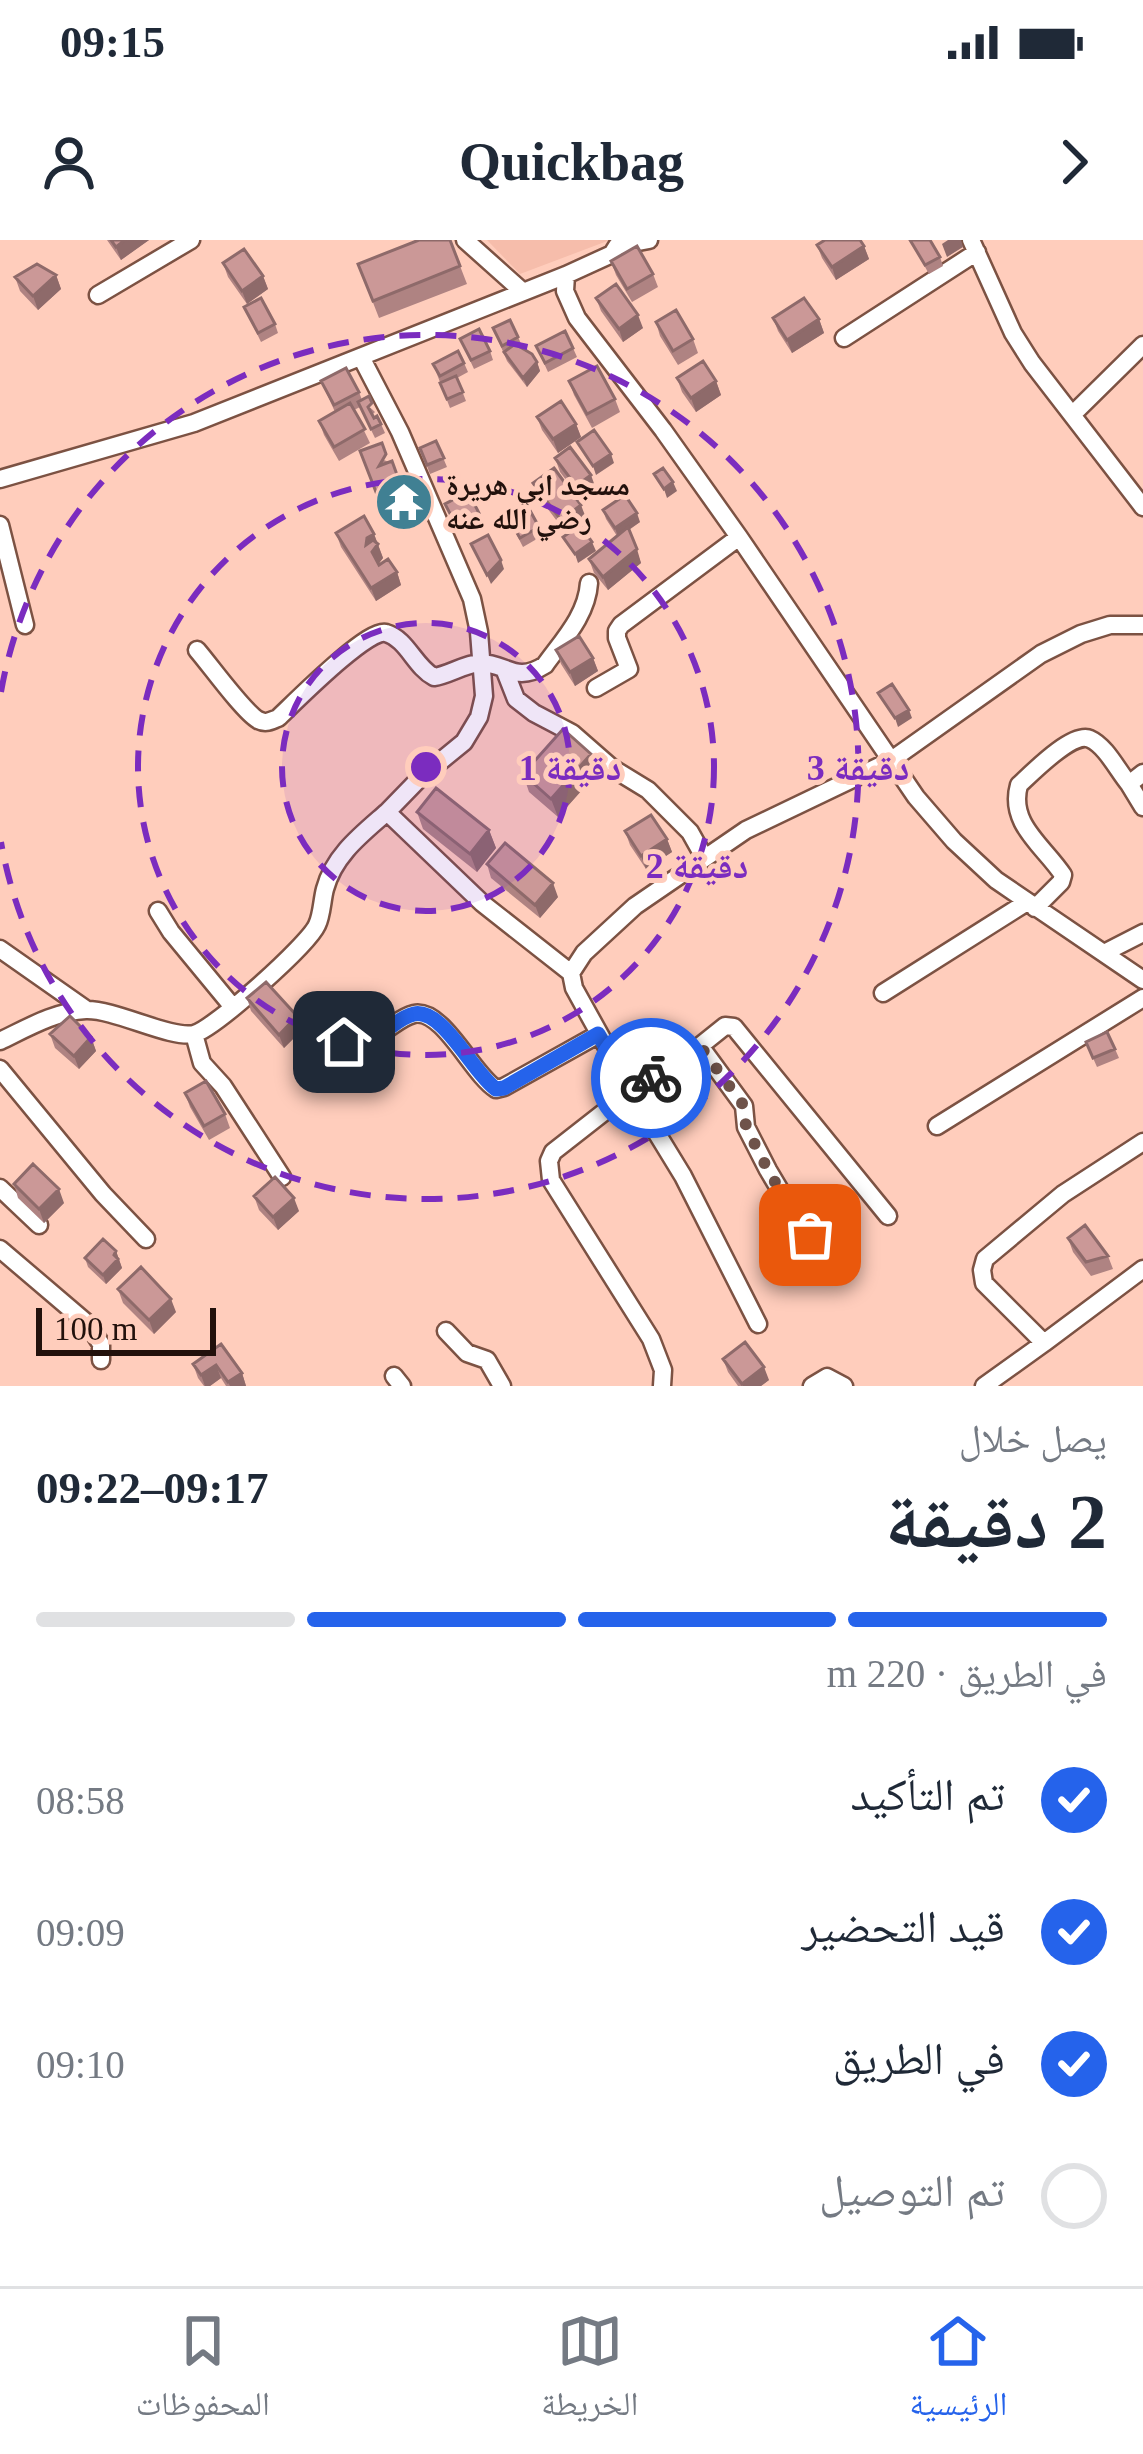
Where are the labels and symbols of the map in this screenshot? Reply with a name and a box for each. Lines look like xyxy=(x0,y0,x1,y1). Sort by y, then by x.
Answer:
place label: مسجد ابي هريرة رضي الله عنه xyxy=(446,468,630,542)
temple icon: مسجد ابي هريرة رضي الله عنه xyxy=(373,471,435,533)
centre of rings xyxy=(405,746,447,788)
text: 1 دقيقة xyxy=(519,748,621,788)
text: 3 دقيقة xyxy=(807,748,909,788)
text: 2 دقيقة xyxy=(646,846,748,886)
pin xyxy=(293,991,395,1093)
courier xyxy=(591,1018,711,1138)
pin xyxy=(759,1184,861,1286)
scale bar xyxy=(36,1302,216,1355)

